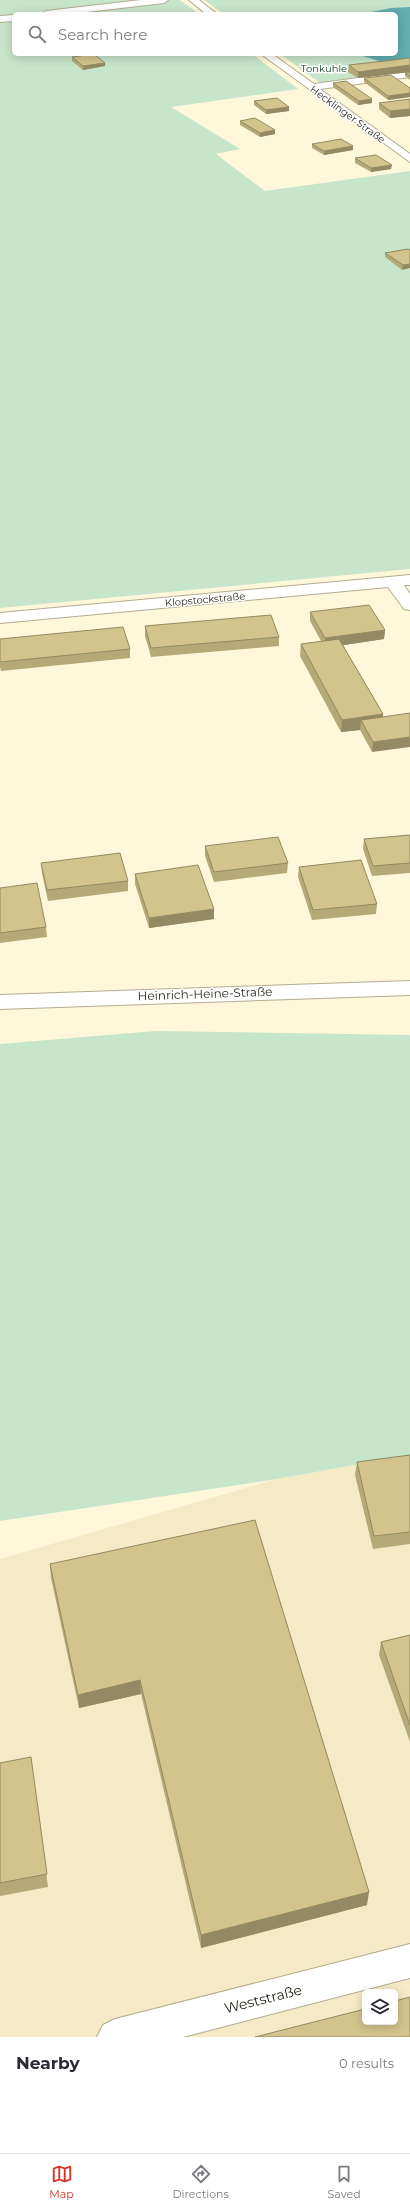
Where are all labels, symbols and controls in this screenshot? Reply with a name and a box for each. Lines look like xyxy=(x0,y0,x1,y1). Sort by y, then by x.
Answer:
search box xyxy=(12,12,398,56)
icon: search xyxy=(26,23,48,45)
text: Search here xyxy=(58,25,147,44)
park label: Tonkuhle xyxy=(301,62,347,75)
street label: Hecklinger Straße xyxy=(308,83,388,146)
street label: Klopstockstraße xyxy=(164,590,246,609)
street label: Heinrich-Heine-Straße xyxy=(137,984,273,1003)
street label: Weststraße xyxy=(222,1981,304,2017)
map controls xyxy=(362,1989,398,2025)
button: layers xyxy=(362,1989,398,2025)
text: Nearby xyxy=(16,2053,80,2073)
text: 0 results xyxy=(339,2055,394,2071)
tab: Map xyxy=(49,2163,74,2201)
tab: Directions xyxy=(173,2163,229,2201)
tab: Saved xyxy=(328,2163,361,2201)

